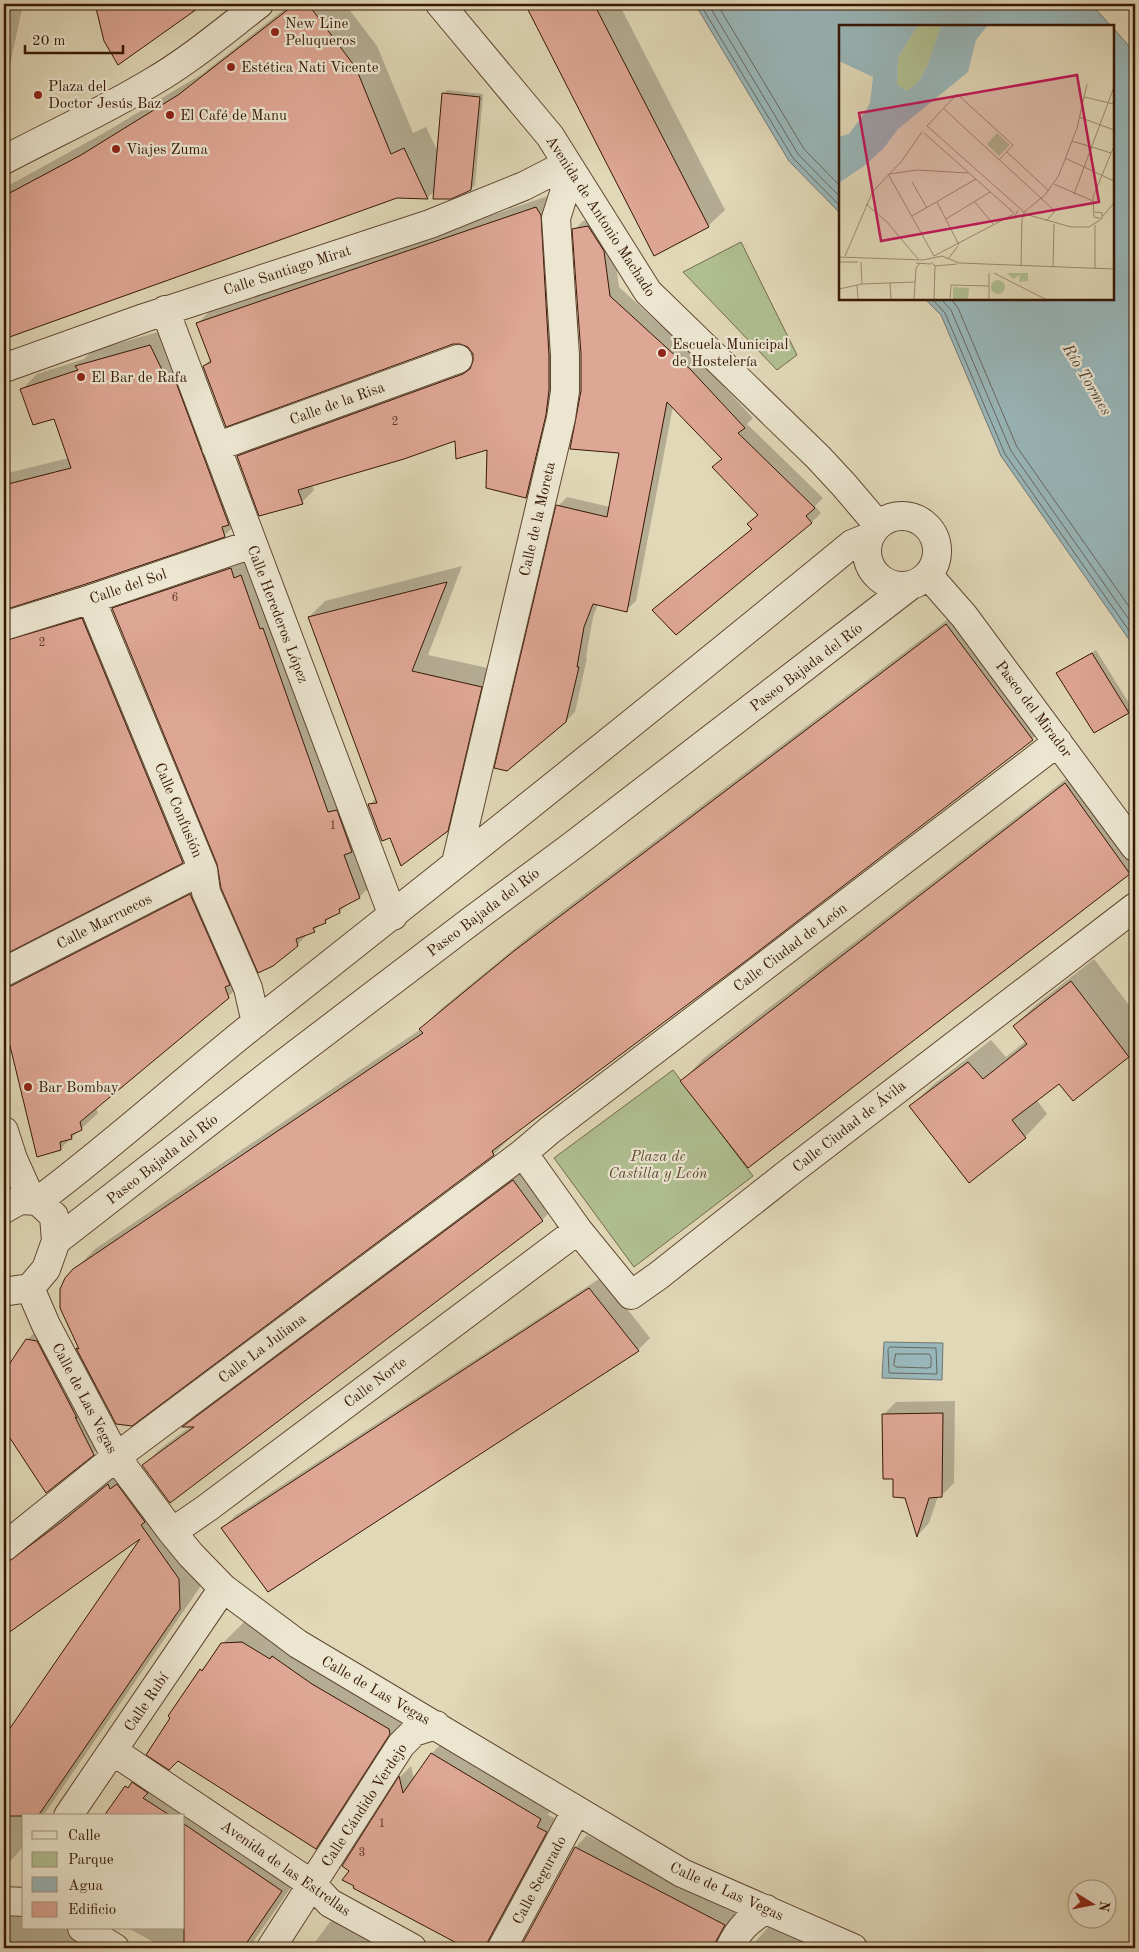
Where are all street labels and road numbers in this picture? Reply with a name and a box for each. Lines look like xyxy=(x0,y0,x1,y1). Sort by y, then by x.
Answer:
street label: Avenida de Antonio Machado xyxy=(542,134,657,300)
street label: Calle Santiago Mirat xyxy=(222,244,353,299)
street label: Calle de la Risa xyxy=(288,380,388,429)
street label: Calle de la Moreta xyxy=(518,460,559,578)
street label: Calle Herederos López xyxy=(243,544,310,685)
street label: Calle del Sol xyxy=(88,567,169,608)
street label: Paseo Bajada del Río xyxy=(748,621,866,715)
street label: Paseo del Mirador xyxy=(992,659,1074,761)
street label: Calle Confusión xyxy=(151,761,204,860)
street label: Paseo Bajada del Río xyxy=(425,866,543,960)
street label: Calle Marruecos xyxy=(55,892,155,953)
street label: Calle Ciudad de León xyxy=(731,901,850,996)
street label: Calle Ciudad de Ávila xyxy=(789,1076,910,1176)
street label: Paseo Bajada del Río xyxy=(104,1112,221,1208)
street label: Calle La Juliana xyxy=(216,1311,310,1387)
street label: Calle de Las Vegas xyxy=(48,1341,119,1456)
street label: Calle Norte xyxy=(342,1355,410,1411)
street label: Calle de Las Vegas xyxy=(318,1654,432,1729)
street label: Calle Rubí xyxy=(122,1670,173,1735)
street label: Calle Cándido Verdejo xyxy=(320,1741,411,1870)
street label: Avenida de las Estrellas xyxy=(218,1819,353,1920)
street label: Calle Segurado xyxy=(511,1834,570,1927)
street label: Calle de Las Vegas xyxy=(667,1861,786,1924)

